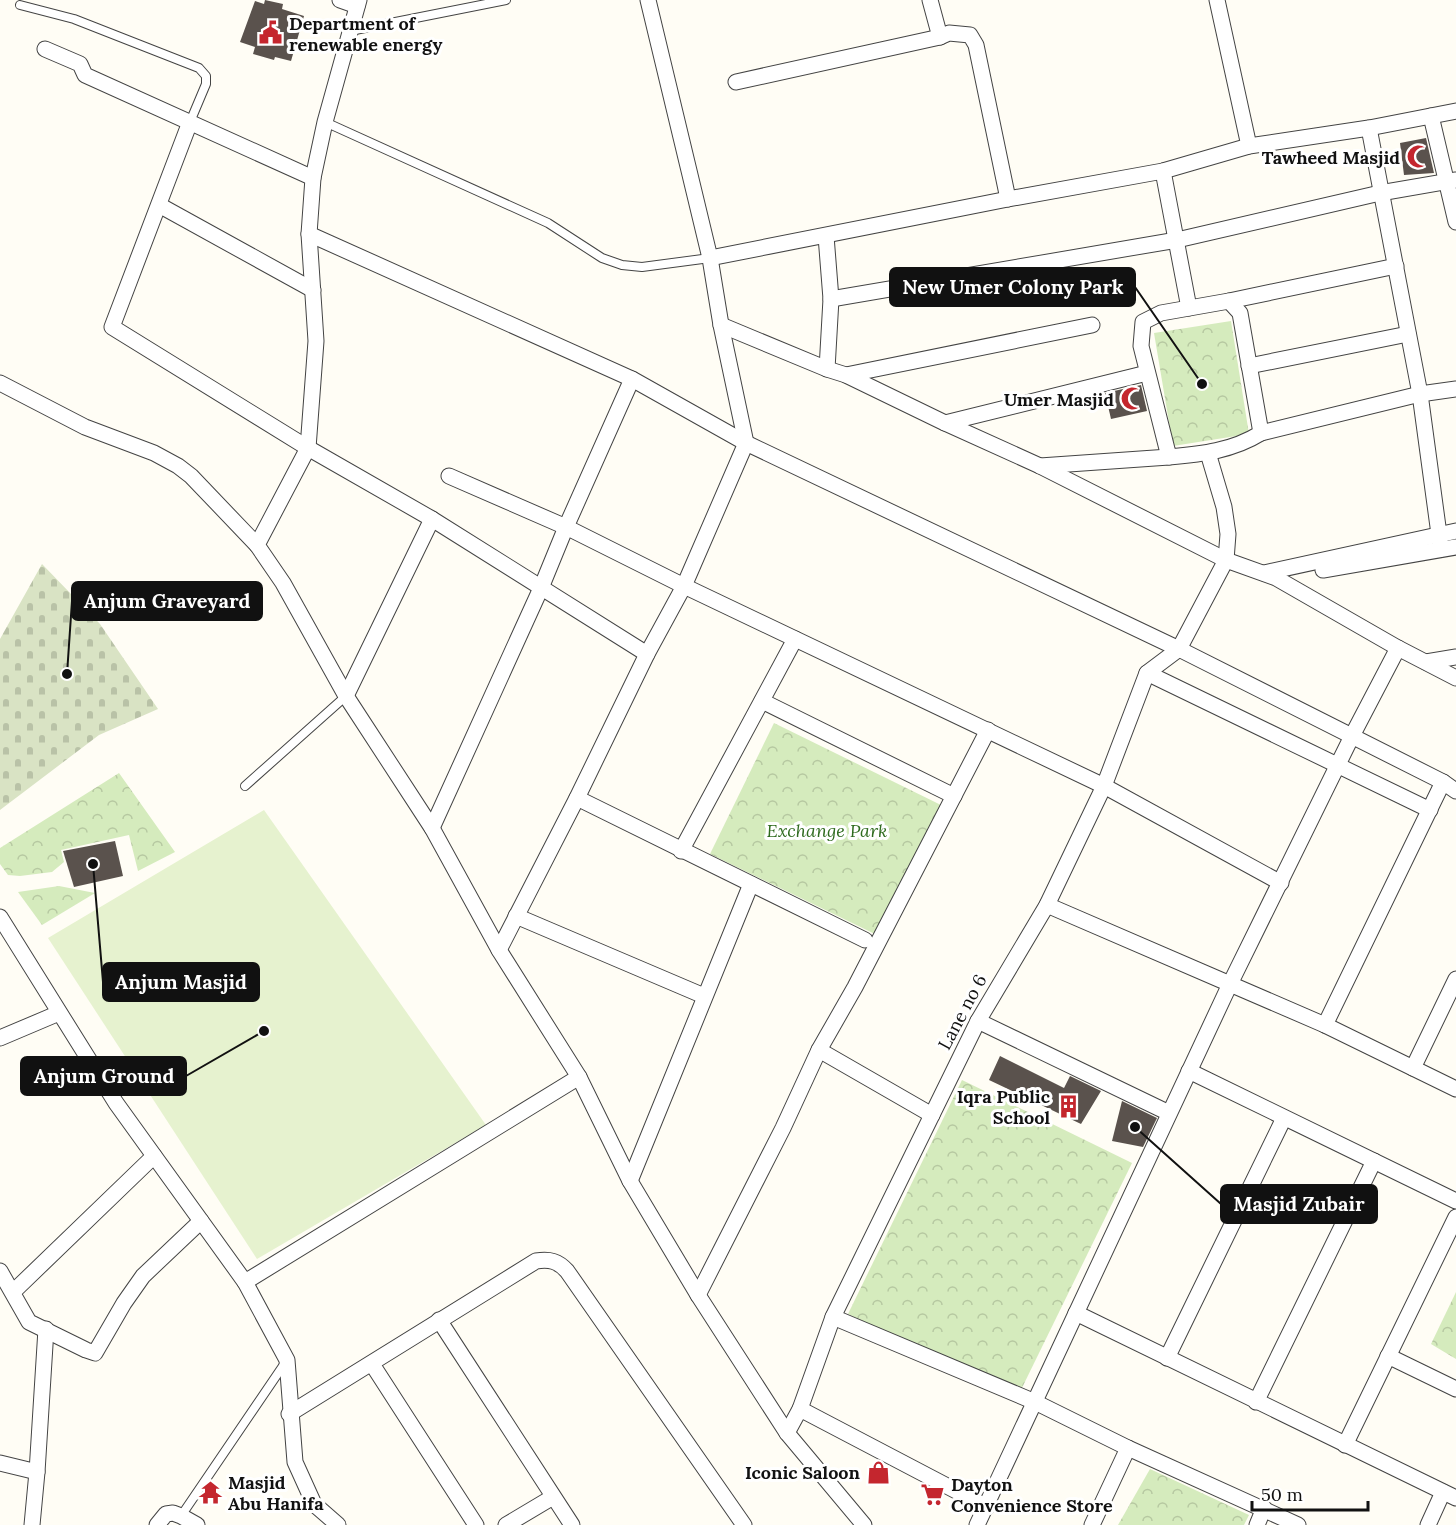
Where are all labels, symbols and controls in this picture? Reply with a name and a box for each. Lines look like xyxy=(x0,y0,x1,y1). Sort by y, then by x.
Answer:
place label: Department of renewable energy xyxy=(289,12,443,56)
public building icon: Department of renewable energy xyxy=(258,20,284,46)
mosque icon: Tawheed Masjid xyxy=(1405,144,1431,170)
place label: Tawheed Masjid xyxy=(1262,146,1400,169)
callout: New Umer Colony Park xyxy=(890,268,1135,306)
text: New Umer Colony Park xyxy=(902,274,1124,299)
mosque icon: Umer Masjid xyxy=(1119,386,1145,412)
place label: Umer Masjid xyxy=(1004,388,1114,411)
callout: Anjum Graveyard xyxy=(72,582,262,620)
text: Anjum Graveyard xyxy=(84,588,250,613)
park label: Exchange Park xyxy=(767,819,887,842)
callout: Anjum Masjid xyxy=(103,963,259,1001)
text: Anjum Masjid xyxy=(115,969,247,994)
street label: Lane no 6 xyxy=(933,970,991,1054)
callout: Anjum Ground xyxy=(21,1057,186,1095)
text: Anjum Ground xyxy=(34,1063,174,1088)
place label: Iqra Public School xyxy=(957,1085,1051,1129)
building icon: Iqra Public School xyxy=(1055,1093,1081,1119)
callout: Masjid Zubair xyxy=(1221,1185,1377,1223)
text: Masjid Zubair xyxy=(1233,1191,1365,1216)
shop icon: Iconic Saloon xyxy=(865,1459,891,1485)
place label: Iconic Saloon xyxy=(745,1461,861,1484)
place label: Masjid Abu Hanifa xyxy=(228,1471,324,1515)
place label: Dayton Convenience Store xyxy=(951,1473,1113,1517)
scale bar xyxy=(1252,1474,1368,1512)
temple icon: Masjid Abu Hanifa xyxy=(197,1479,223,1505)
supermarket icon: Dayton Convenience Store xyxy=(920,1481,946,1507)
text: 50 m xyxy=(1261,1483,1303,1506)

